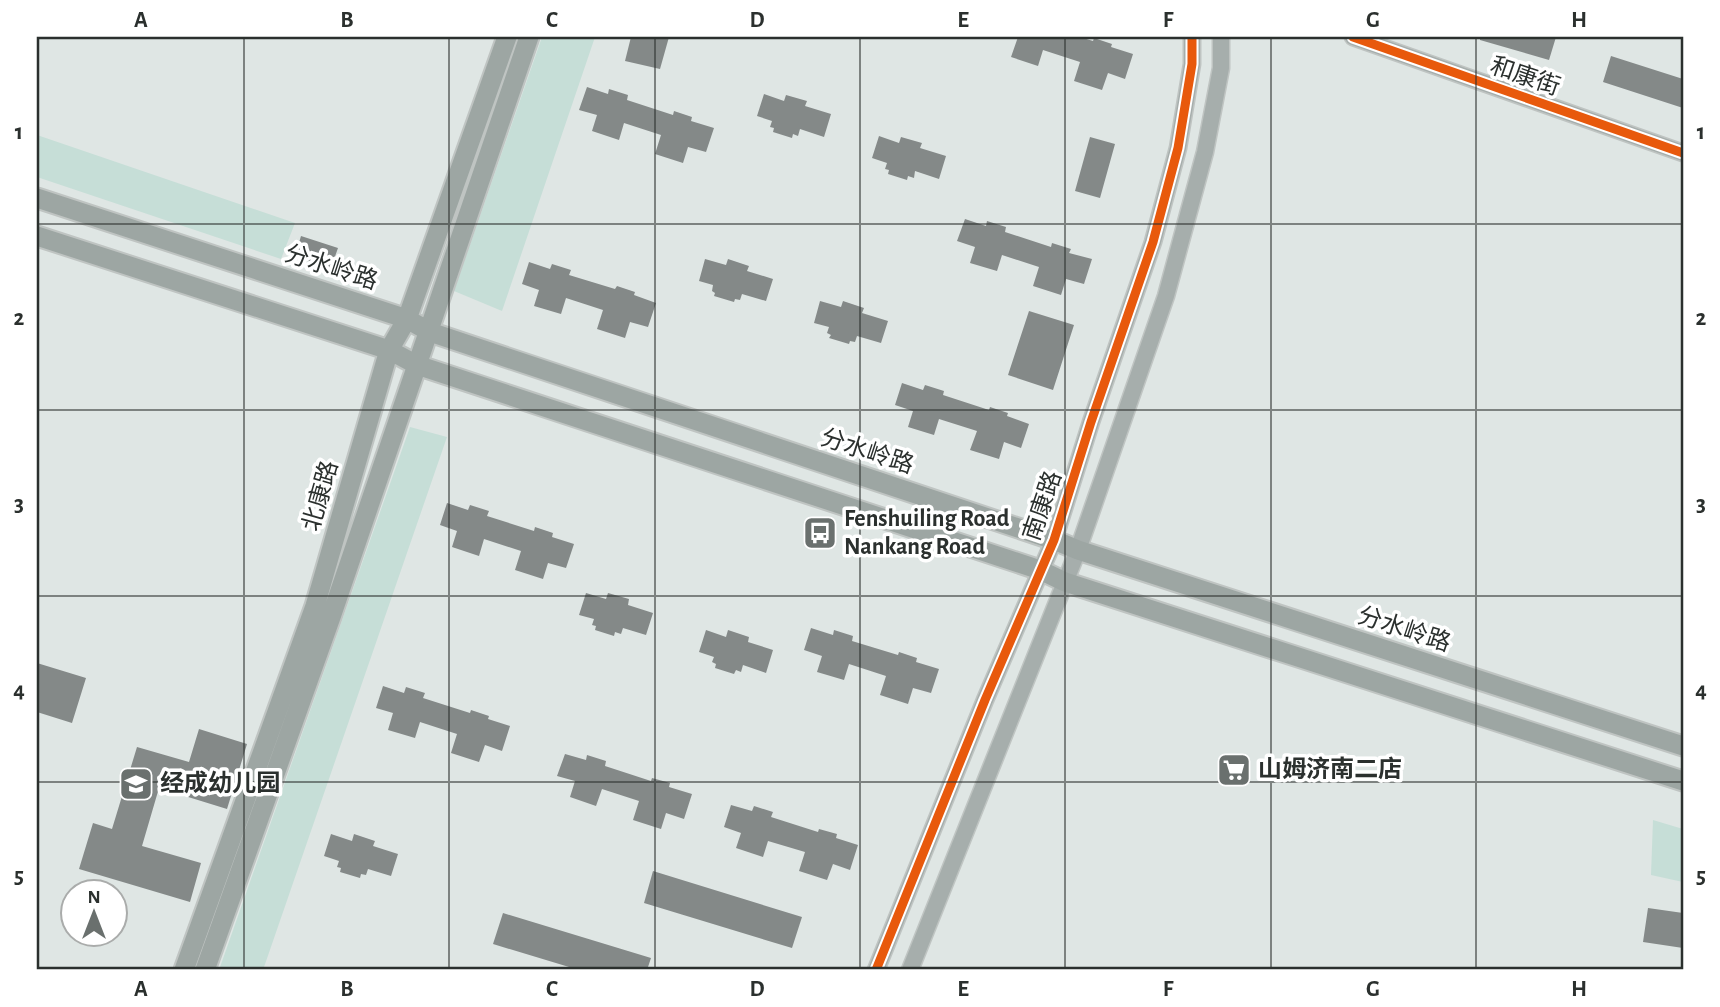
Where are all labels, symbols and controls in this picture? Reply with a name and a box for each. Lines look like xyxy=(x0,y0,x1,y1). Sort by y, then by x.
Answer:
text: A xyxy=(134,9,148,32)
text: B xyxy=(340,9,354,32)
text: C xyxy=(546,9,558,32)
text: D xyxy=(749,9,765,32)
text: E xyxy=(957,9,969,32)
text: F xyxy=(1163,9,1174,32)
text: G xyxy=(1366,9,1380,32)
text: H xyxy=(1571,9,1587,32)
street label: 和康街 xyxy=(1487,52,1564,100)
text: 1 xyxy=(15,121,23,144)
text: 1 xyxy=(1697,121,1705,144)
street label: 分水岭路 xyxy=(282,240,381,294)
text: 2 xyxy=(14,307,25,330)
text: 2 xyxy=(1696,307,1707,330)
street label: 分水岭路 xyxy=(818,424,917,478)
street label: 北康路 xyxy=(298,458,342,534)
street label: 南康路 xyxy=(1018,467,1066,544)
text: 3 xyxy=(14,493,24,516)
text: 3 xyxy=(1696,493,1706,516)
place label: Fenshuiling Road Nankang Road xyxy=(844,507,1010,559)
bus stop icon: Fenshuiling Road Nankang Road xyxy=(801,514,839,552)
street label: 分水岭路 xyxy=(1355,602,1454,656)
text: 4 xyxy=(13,679,25,702)
text: 4 xyxy=(1695,679,1707,702)
supermarket icon: 山姆济南二店 xyxy=(1215,751,1253,789)
place label: 山姆济南二店 xyxy=(1258,756,1402,782)
school or university icon: 经成幼儿园 xyxy=(117,765,155,803)
place label: 经成幼儿园 xyxy=(160,770,280,796)
text: 5 xyxy=(14,865,24,888)
text: 5 xyxy=(1696,865,1706,888)
north arrow xyxy=(60,878,130,948)
text: N xyxy=(87,888,101,907)
text: A xyxy=(134,978,148,1001)
text: B xyxy=(340,978,354,1001)
text: C xyxy=(546,978,558,1001)
text: D xyxy=(749,978,765,1001)
text: E xyxy=(957,978,969,1001)
text: F xyxy=(1163,978,1174,1001)
text: G xyxy=(1366,978,1380,1001)
text: H xyxy=(1571,978,1587,1001)

